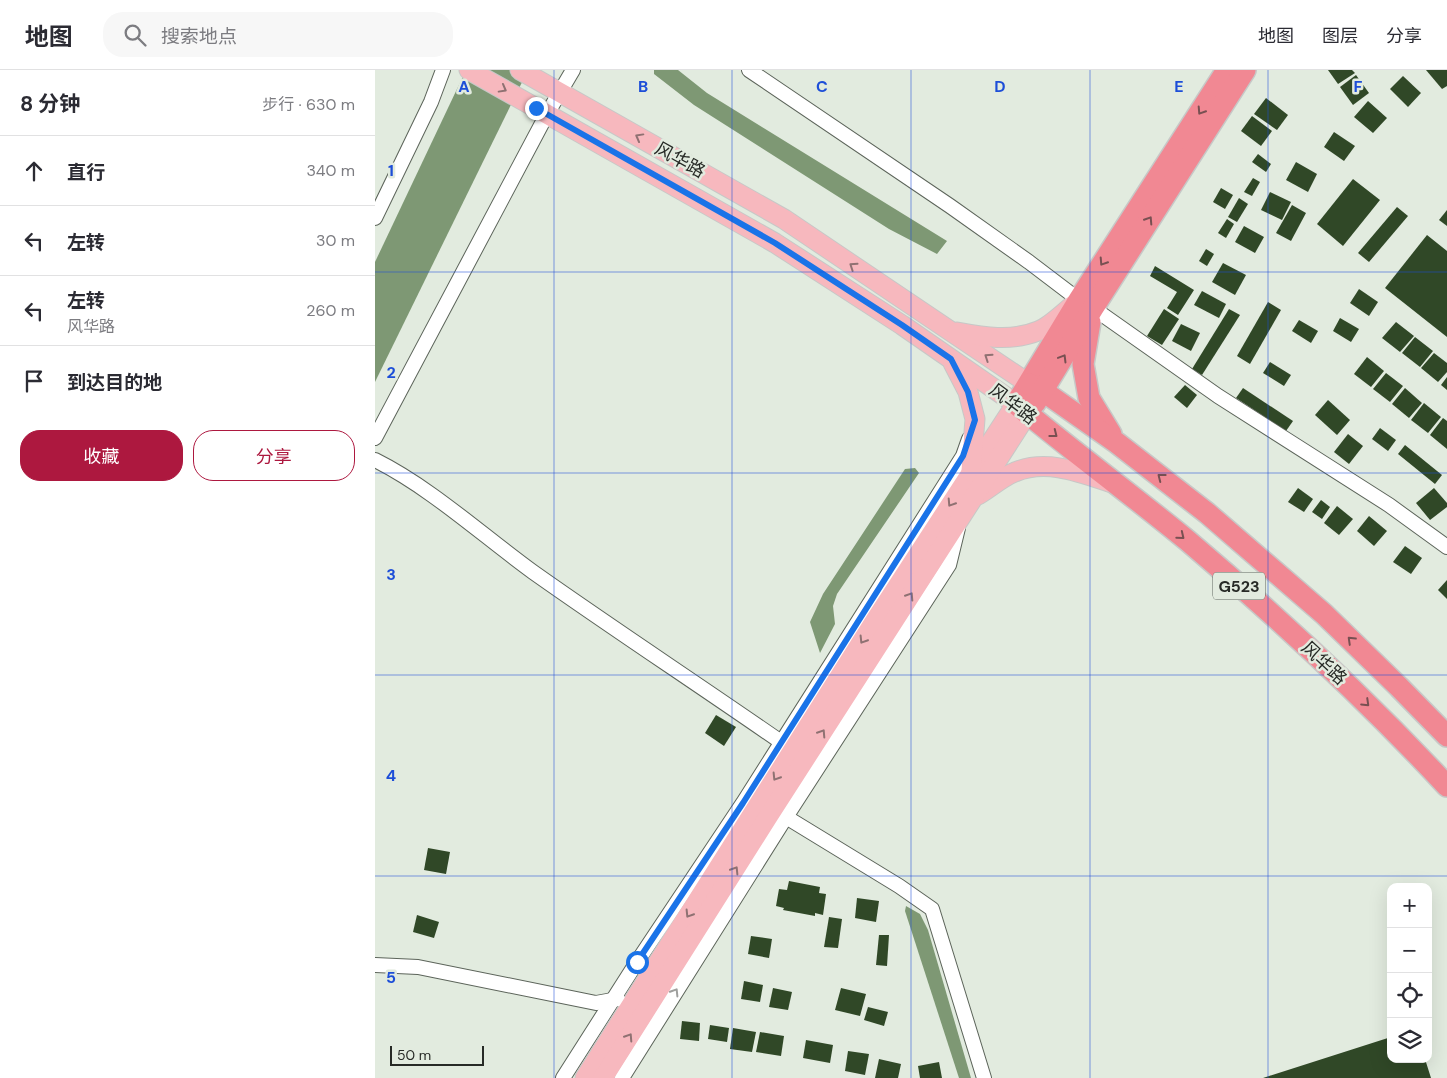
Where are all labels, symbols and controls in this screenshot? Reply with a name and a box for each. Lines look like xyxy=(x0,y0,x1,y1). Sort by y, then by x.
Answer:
search box xyxy=(103,12,453,57)
text: 地图 xyxy=(25,21,73,52)
icon: search xyxy=(121,21,149,49)
text: 搜索地点 xyxy=(161,24,237,49)
text: 地图 xyxy=(1258,24,1294,48)
text: 图层 xyxy=(1322,24,1358,48)
text: 分享 xyxy=(1386,24,1422,48)
text: A xyxy=(458,76,470,97)
text: B xyxy=(638,76,648,97)
text: C xyxy=(816,76,828,97)
text: D xyxy=(994,76,1006,97)
text: E xyxy=(1174,76,1184,97)
text: F xyxy=(1354,76,1363,97)
one-way arrow xyxy=(497,82,506,92)
text: 8 分钟 xyxy=(20,90,80,118)
text: 步行 · 630 m xyxy=(262,94,355,115)
route end xyxy=(525,97,548,120)
one-way arrow xyxy=(1198,105,1207,115)
one-way arrow xyxy=(636,134,645,144)
street label: 风华路 xyxy=(651,136,709,184)
icon: ahead xyxy=(20,157,48,185)
text: 直行 xyxy=(67,160,105,185)
text: 340 m xyxy=(306,160,355,181)
text: 1 xyxy=(388,160,394,181)
one-way arrow xyxy=(1143,216,1153,225)
icon: left xyxy=(20,227,48,255)
text: 左转 xyxy=(67,230,105,255)
text: 30 m xyxy=(316,230,355,251)
one-way arrow xyxy=(1100,257,1110,266)
one-way arrow xyxy=(849,263,859,272)
text: 左转 xyxy=(67,288,105,313)
icon: left xyxy=(20,297,48,325)
text: 260 m xyxy=(306,300,355,321)
text: 风华路 xyxy=(67,316,115,337)
one-way arrow xyxy=(984,354,994,363)
one-way arrow xyxy=(1057,354,1067,363)
text: 2 xyxy=(386,362,396,383)
icon: arrive xyxy=(20,367,48,395)
text: 到达目的地 xyxy=(67,370,162,395)
street label: 风华路 xyxy=(984,378,1042,430)
one-way arrow xyxy=(1048,429,1057,437)
button: 收藏 xyxy=(20,430,183,481)
button: 分享 xyxy=(193,430,355,481)
one-way arrow xyxy=(1158,475,1167,483)
one-way arrow xyxy=(948,498,957,507)
one-way arrow xyxy=(1175,530,1184,539)
text: 3 xyxy=(386,564,396,585)
road number: G523 xyxy=(1213,572,1265,600)
one-way arrow xyxy=(904,593,913,602)
one-way arrow xyxy=(859,635,869,644)
street label: 风华路 xyxy=(1296,636,1352,690)
one-way arrow xyxy=(1347,637,1356,646)
one-way arrow xyxy=(1361,697,1370,706)
one-way arrow xyxy=(816,729,825,739)
text: 4 xyxy=(386,765,396,786)
one-way arrow xyxy=(773,772,782,781)
one-way arrow xyxy=(728,866,738,875)
map controls xyxy=(1387,883,1432,1063)
button: + xyxy=(1387,883,1432,928)
one-way arrow xyxy=(686,909,695,918)
button: − xyxy=(1387,928,1432,973)
route start xyxy=(626,951,649,974)
text: 5 xyxy=(386,967,396,988)
button: locate xyxy=(1387,973,1432,1018)
one-way arrow xyxy=(669,989,679,998)
button: layers xyxy=(1387,1018,1432,1063)
one-way arrow xyxy=(623,1033,633,1042)
scale bar xyxy=(390,1043,484,1066)
text: 50 m xyxy=(397,1046,431,1064)

